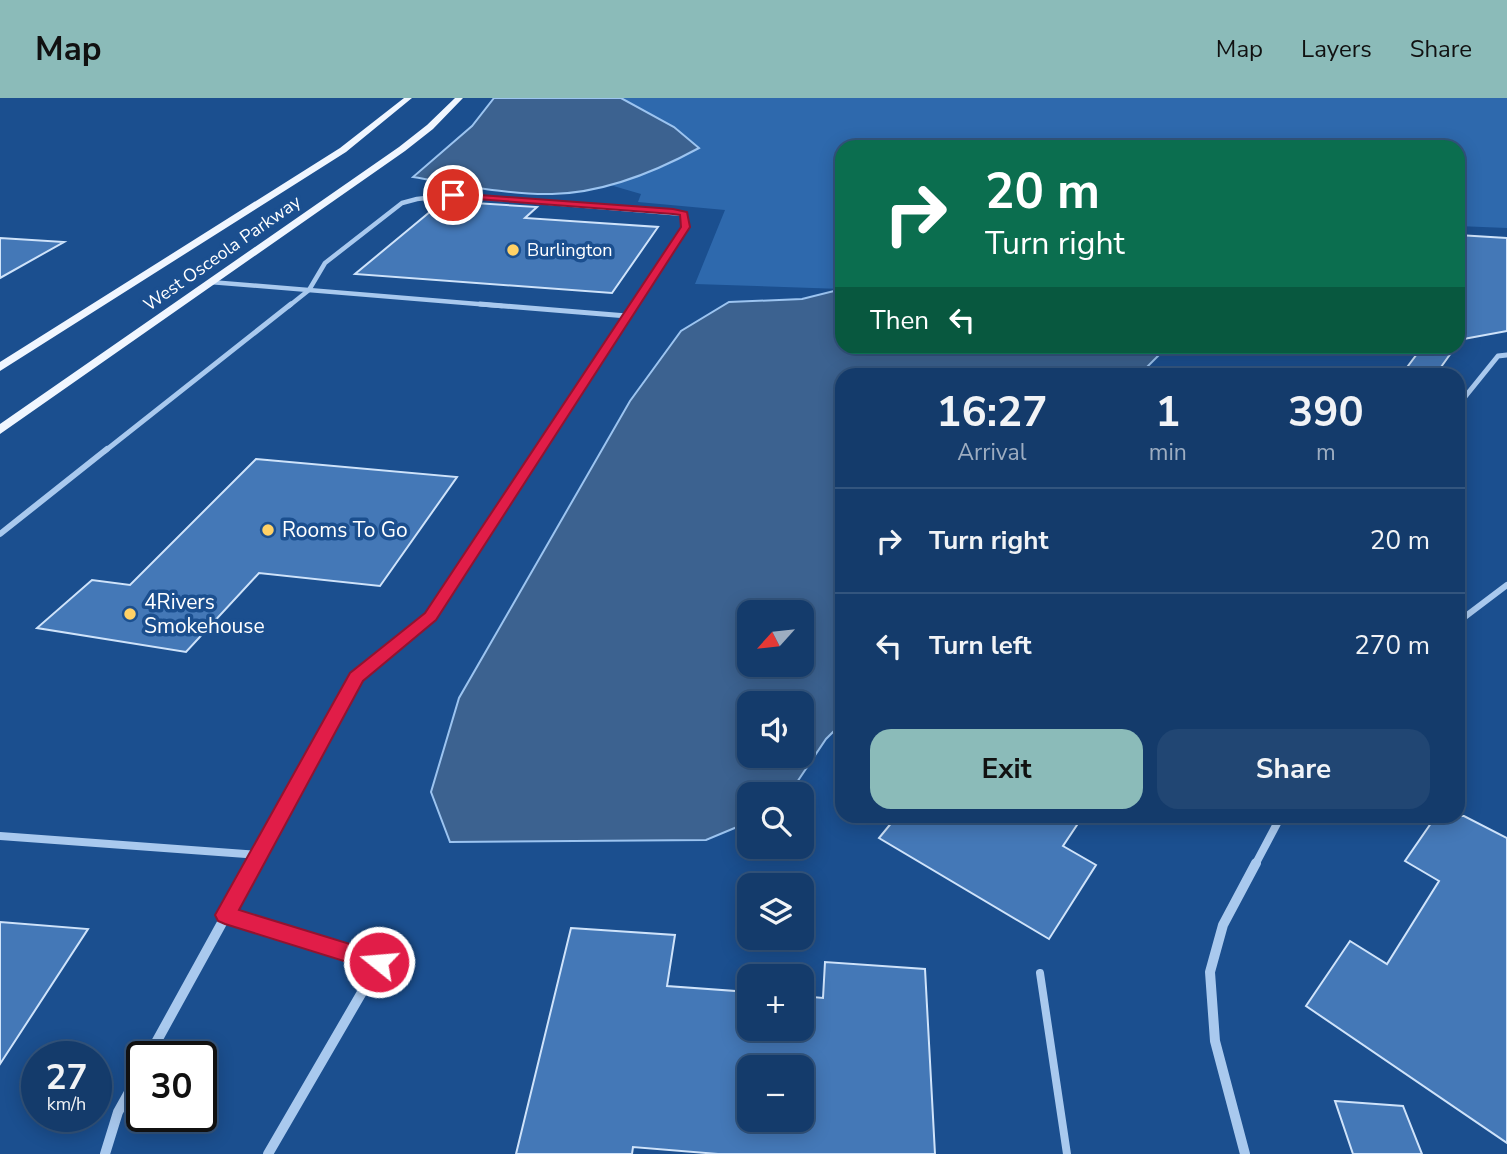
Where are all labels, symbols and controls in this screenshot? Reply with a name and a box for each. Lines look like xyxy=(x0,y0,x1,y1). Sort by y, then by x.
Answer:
text: Map xyxy=(35,27,102,72)
text: Map xyxy=(1216,33,1263,65)
text: Layers xyxy=(1301,33,1372,65)
text: Share xyxy=(1410,33,1472,65)
text: 20 m xyxy=(985,158,1100,225)
pin xyxy=(423,165,483,225)
icon: right xyxy=(870,168,961,259)
icon: arrive xyxy=(434,176,472,214)
street label: West Osceola Parkway xyxy=(139,189,306,316)
text: Turn right xyxy=(985,222,1125,265)
place label: Burlington xyxy=(527,238,612,262)
marker: Burlington xyxy=(505,242,521,258)
icon: left xyxy=(943,301,981,339)
text: Then xyxy=(870,303,929,338)
text: 16:27 xyxy=(936,384,1047,441)
text: 1 xyxy=(1155,384,1180,441)
text: 390 xyxy=(1288,384,1364,441)
text: Arrival xyxy=(957,437,1026,468)
text: min xyxy=(1149,437,1187,468)
text: m xyxy=(1316,437,1336,468)
place label: Rooms To Go xyxy=(282,516,408,544)
marker: Rooms To Go xyxy=(260,522,276,538)
icon: right xyxy=(870,522,908,560)
text: Turn right xyxy=(929,523,1048,558)
text: 20 m xyxy=(1370,523,1430,558)
place label: 4Rivers Smokehouse xyxy=(144,588,265,640)
north arrow xyxy=(737,600,814,677)
map controls xyxy=(737,600,814,1132)
marker: 4Rivers Smokehouse xyxy=(122,606,138,622)
icon: left xyxy=(870,627,908,665)
text: Turn left xyxy=(929,628,1032,663)
text: 270 m xyxy=(1354,628,1430,663)
button: sound xyxy=(737,691,814,768)
button: Exit xyxy=(870,729,1143,809)
button: Share xyxy=(1157,729,1430,809)
button: search xyxy=(737,782,814,859)
button: layers xyxy=(737,873,814,950)
position arrow xyxy=(342,925,416,999)
button: + xyxy=(737,964,814,1041)
speed limit sign: 30 xyxy=(126,1041,217,1132)
text: 27 xyxy=(45,1054,88,1101)
button: − xyxy=(737,1055,814,1132)
text: km/h xyxy=(47,1092,86,1116)

